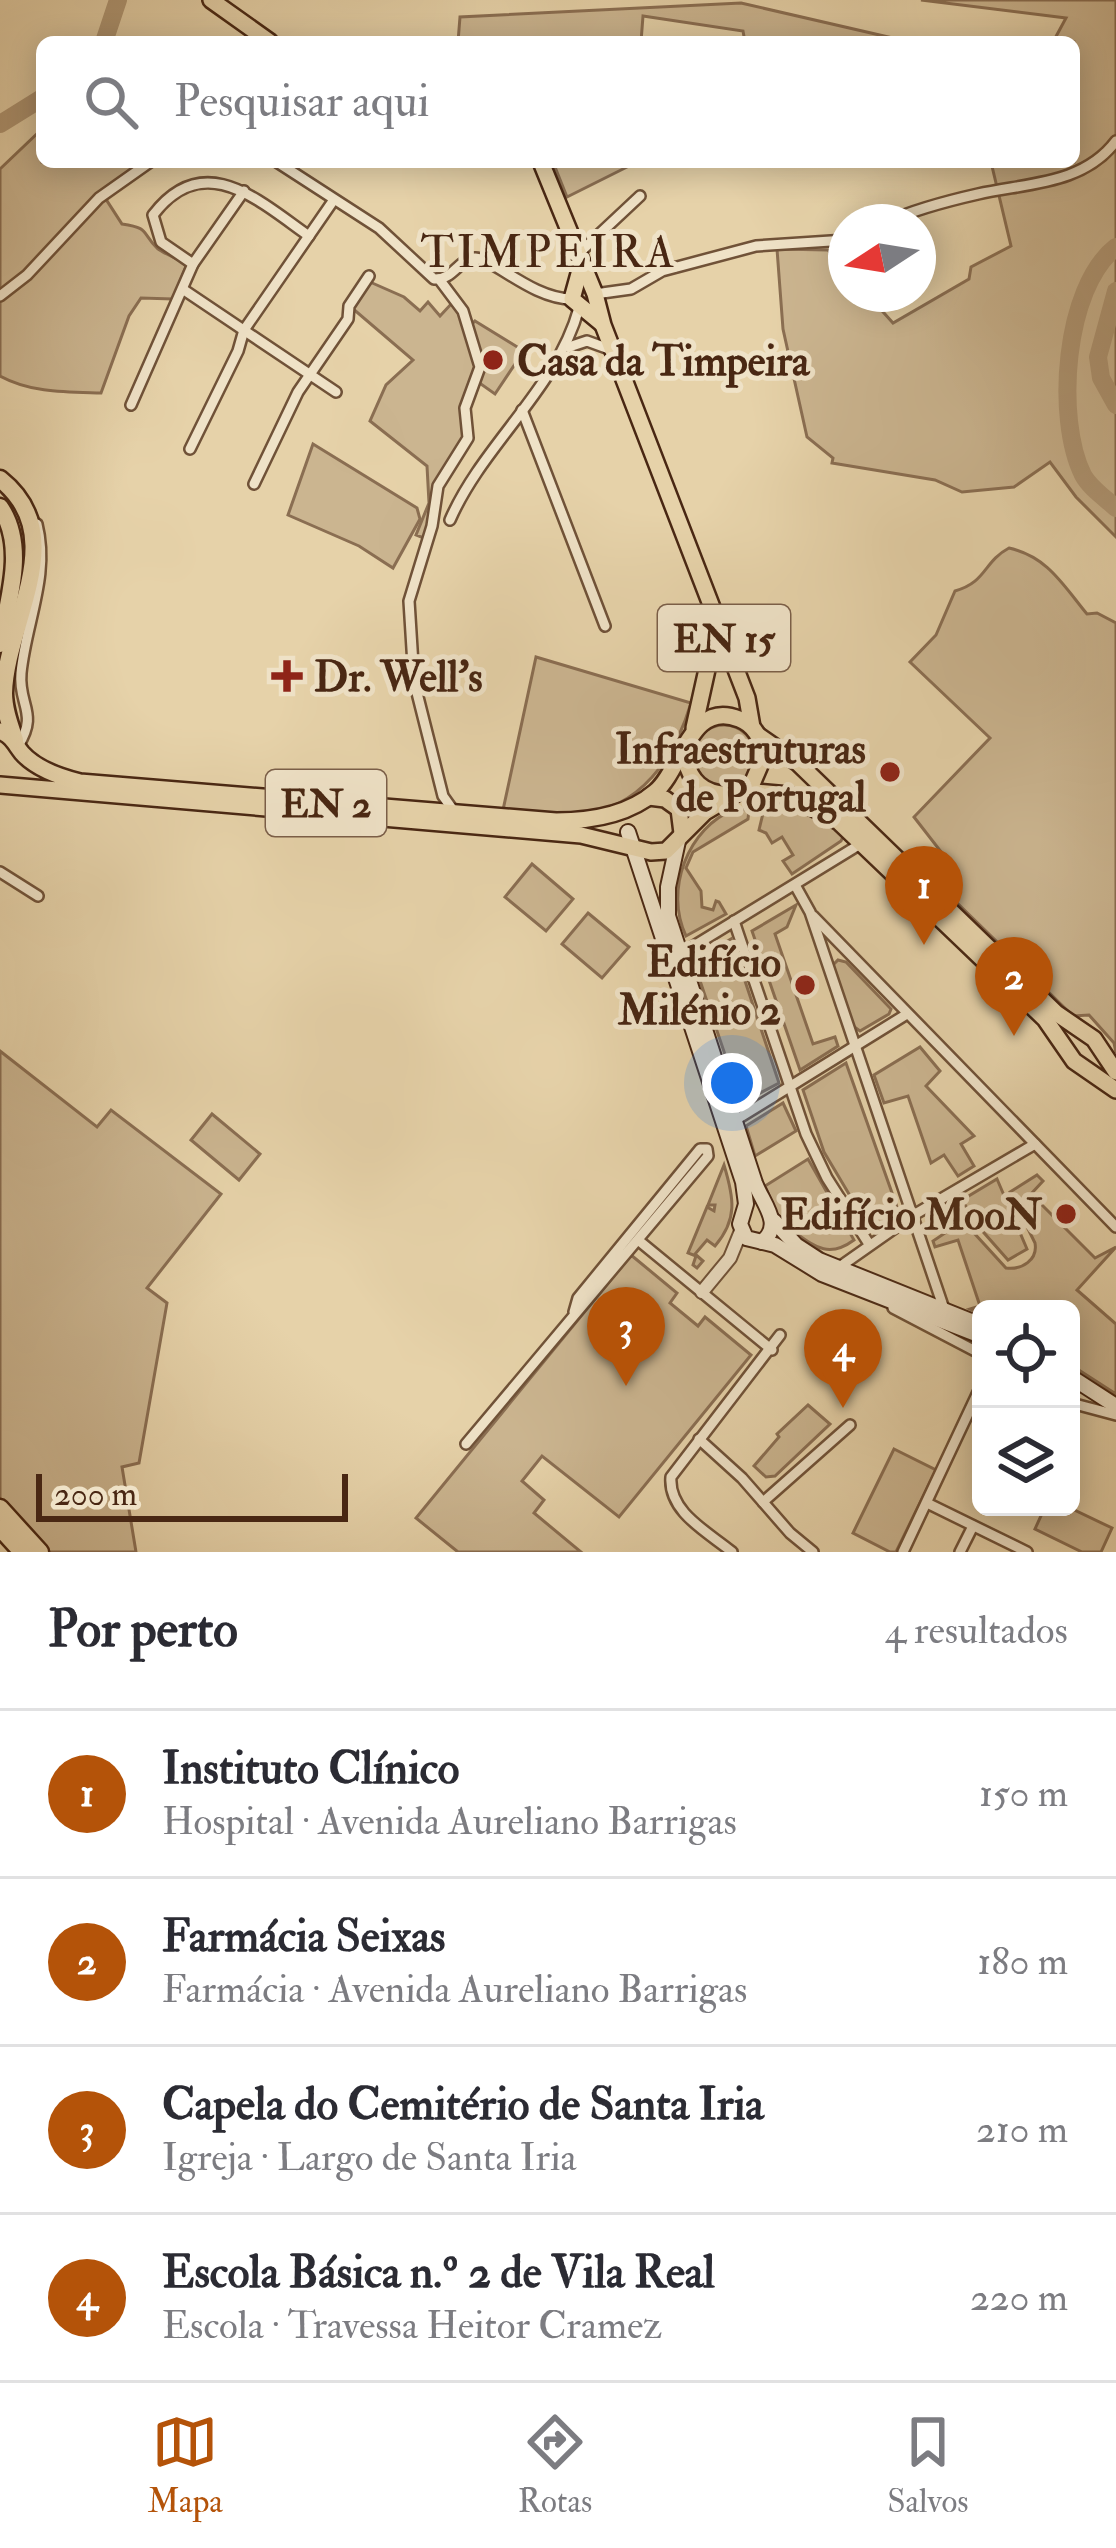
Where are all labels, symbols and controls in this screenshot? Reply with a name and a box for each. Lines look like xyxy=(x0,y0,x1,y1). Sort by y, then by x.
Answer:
search box xyxy=(36,36,1080,168)
icon: search xyxy=(78,69,144,135)
text: Pesquisar aqui xyxy=(174,74,430,130)
north arrow xyxy=(828,204,936,312)
district label: TIMPEIRA xyxy=(421,225,677,281)
place label: Casa da Timpeira xyxy=(517,336,811,388)
marker: Casa da Timpeira xyxy=(480,347,506,373)
road number: EN 15 xyxy=(658,605,790,671)
place label: Dr. Well's xyxy=(314,652,483,704)
marker: Dr. Well's xyxy=(271,660,303,692)
place label: Infraestruturas de Portugal xyxy=(615,724,866,824)
marker: Infraestruturas de Portugal xyxy=(877,759,903,785)
road number: EN 2 xyxy=(266,770,386,836)
pin: 1 xyxy=(885,846,963,945)
place label: Edifício Milénio 2 xyxy=(617,937,781,1037)
pin: 2 xyxy=(975,937,1053,1036)
marker: Edifício Milénio 2 xyxy=(792,972,818,998)
your location xyxy=(702,1053,762,1113)
place label: Edifício MooN xyxy=(781,1190,1042,1242)
marker: Edifício MooN xyxy=(1053,1201,1079,1227)
pin: 3 xyxy=(587,1287,665,1386)
map controls xyxy=(972,1300,1080,1516)
button: locate xyxy=(972,1300,1080,1408)
pin: 4 xyxy=(804,1309,882,1408)
button: layers xyxy=(972,1408,1080,1516)
scale bar xyxy=(36,1468,348,1521)
text: 200 m xyxy=(54,1474,137,1515)
text: Por perto xyxy=(48,1598,238,1662)
text: 4 resultados xyxy=(885,1606,1068,1655)
text: Instituto Clínico xyxy=(162,1741,459,1797)
text: 1 xyxy=(80,1769,94,1818)
text: 150 m xyxy=(979,1769,1068,1818)
text: Hospital · Avenida Aureliano Barrigas xyxy=(162,1797,737,1846)
text: Farmácia Seixas xyxy=(162,1909,446,1965)
text: 2 xyxy=(77,1937,97,1986)
text: 180 m xyxy=(977,1937,1068,1986)
text: Farmácia · Avenida Aureliano Barrigas xyxy=(162,1965,747,2014)
text: Capela do Cemitério de Santa Iria xyxy=(162,2077,764,2133)
text: 3 xyxy=(80,2105,94,2154)
text: 210 m xyxy=(976,2105,1068,2154)
text: Igreja · Largo de Santa Iria xyxy=(162,2133,577,2182)
text: Escola Básica n.º 2 de Vila Real xyxy=(162,2245,715,2301)
text: 4 xyxy=(76,2273,98,2322)
text: 220 m xyxy=(970,2273,1068,2322)
text: Escola · Travessa Heitor Cramez xyxy=(162,2301,662,2350)
tab: Mapa xyxy=(147,2409,223,2522)
tab: Rotas xyxy=(518,2409,592,2522)
tab: Salvos xyxy=(887,2409,969,2522)

